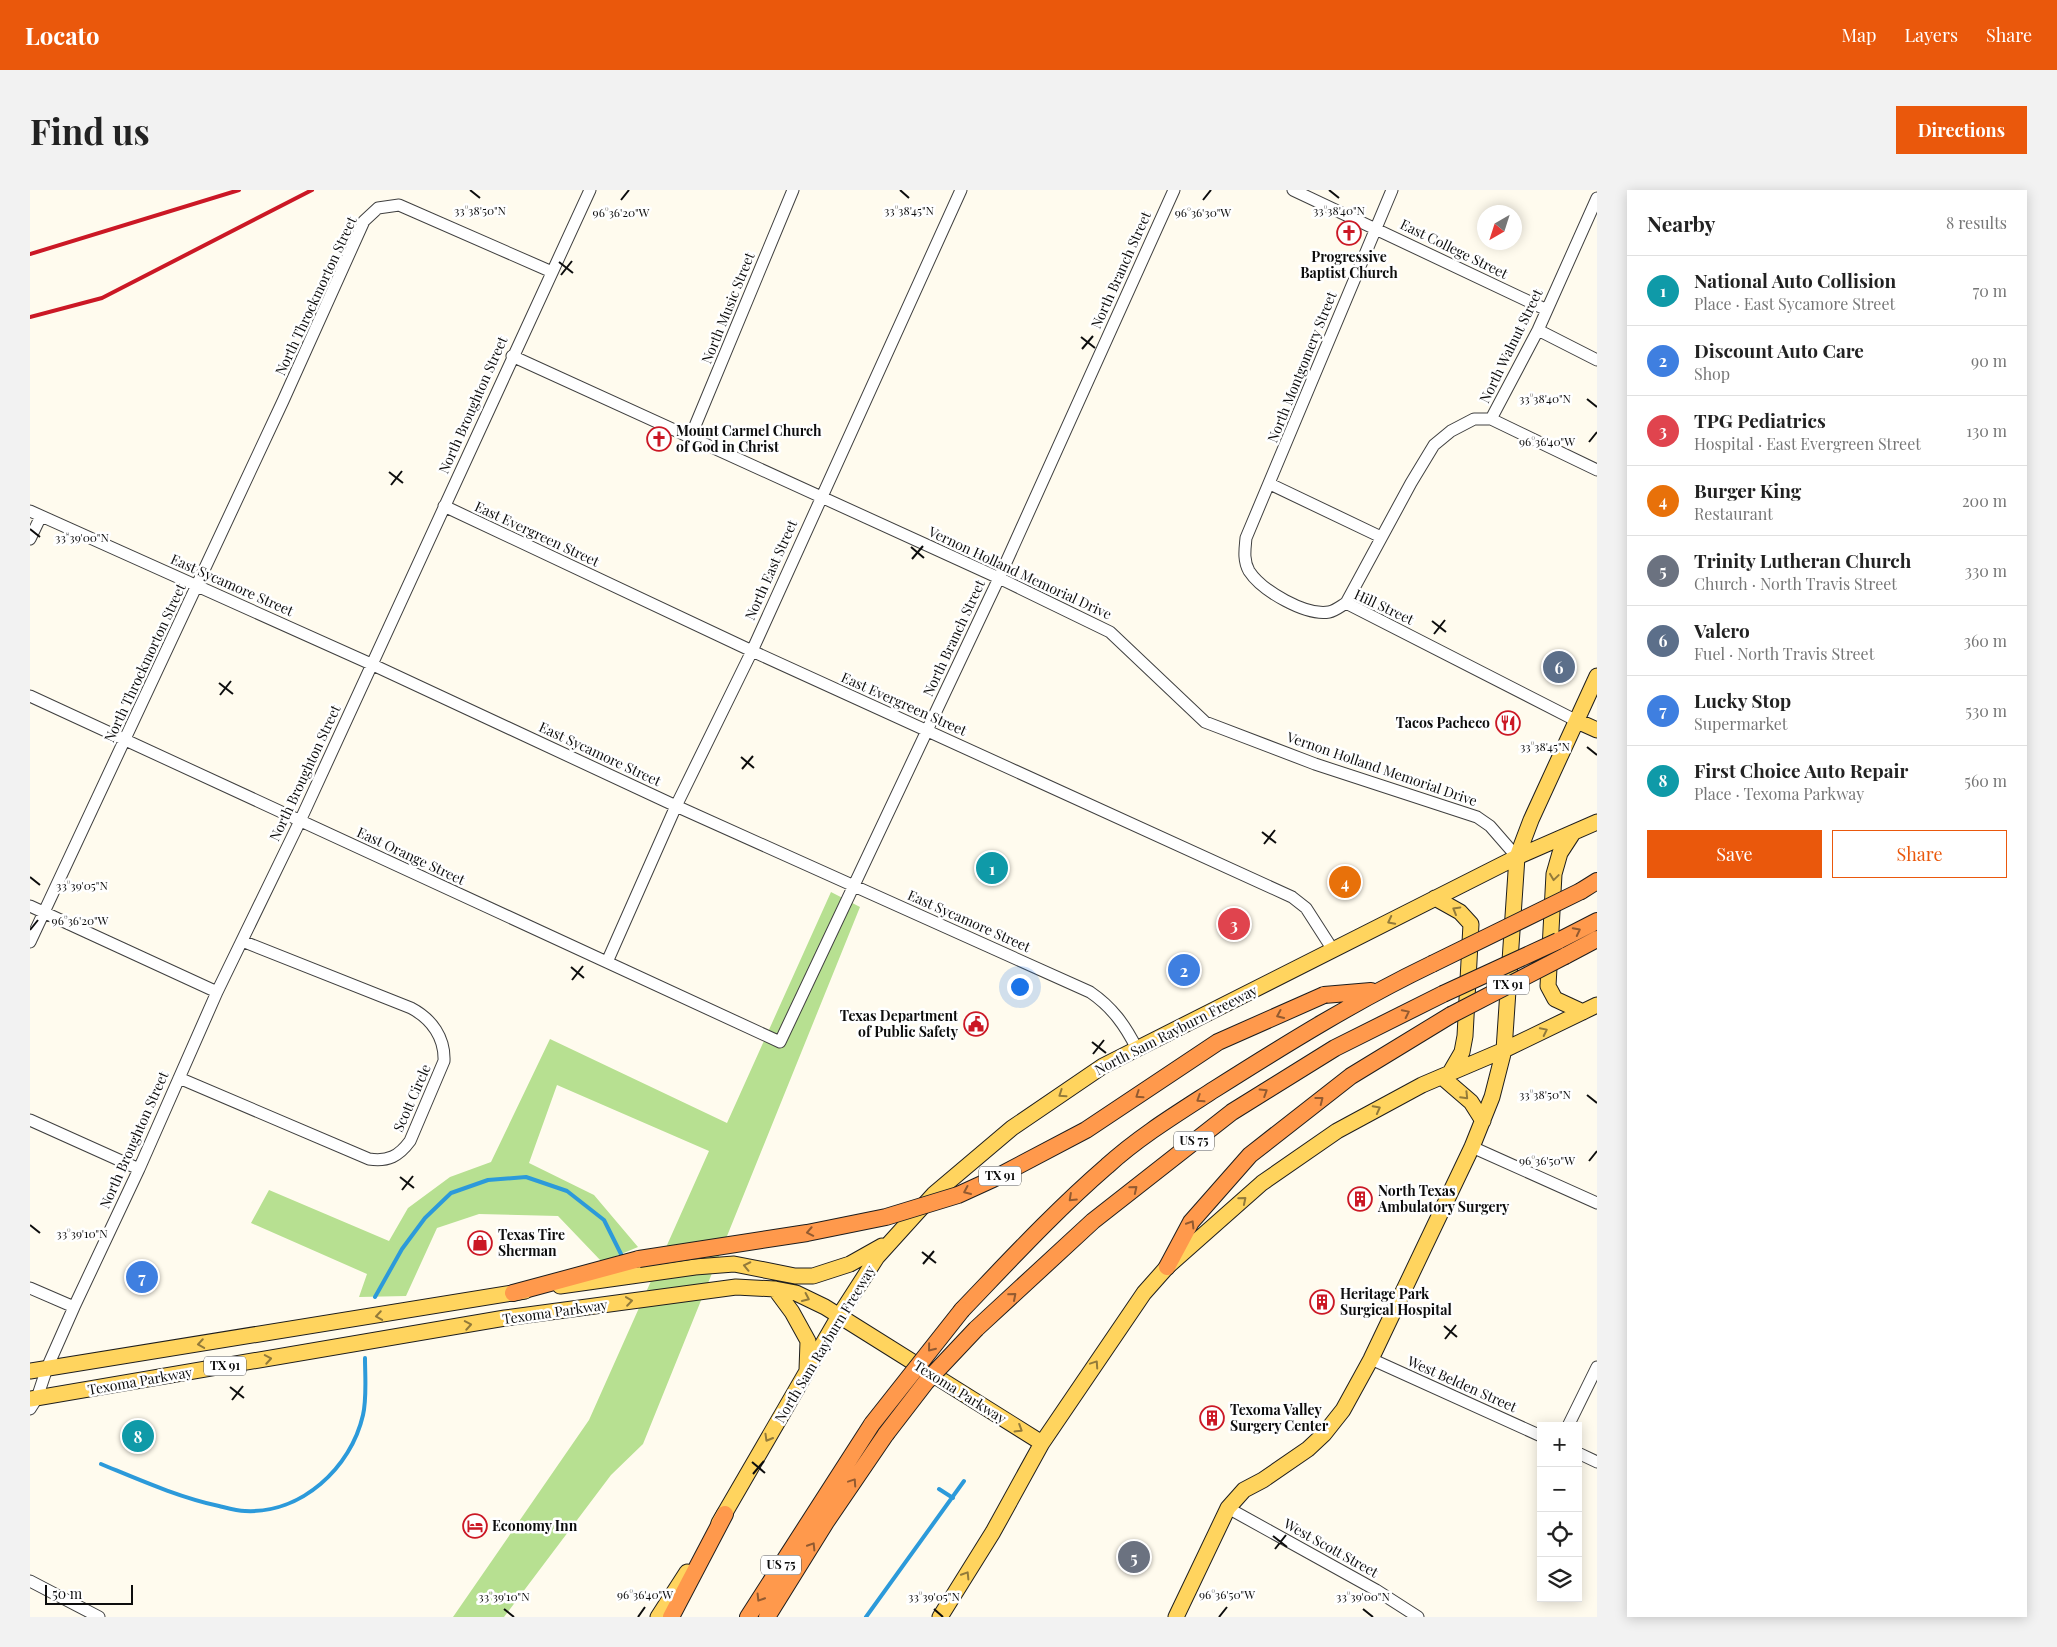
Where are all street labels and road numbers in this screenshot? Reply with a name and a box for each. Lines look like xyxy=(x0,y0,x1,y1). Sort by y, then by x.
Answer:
street label: North Branch Street xyxy=(1086,207,1155,331)
street label: North Throckmorton Street xyxy=(270,212,361,378)
street label: East College Street xyxy=(1397,214,1512,283)
street label: North Music Street xyxy=(697,248,759,366)
street label: North Walnut Street xyxy=(1475,285,1547,406)
street label: North Montgomery Street xyxy=(1263,288,1341,445)
street label: North Broughton Street xyxy=(434,332,512,476)
street label: East Evergreen Street xyxy=(472,496,604,571)
street label: North East Street xyxy=(740,516,802,623)
street label: Vernon Holland Memorial Drive xyxy=(925,521,1115,623)
street label: East Sycamore Street xyxy=(168,549,298,621)
street label: North Branch Street xyxy=(918,575,989,699)
street label: North Throckmorton Street xyxy=(99,579,190,745)
street label: Hill Street xyxy=(1351,584,1418,629)
street label: East Evergreen Street xyxy=(838,667,971,740)
street label: North Broughton Street xyxy=(265,701,345,844)
street label: East Sycamore Street xyxy=(536,717,665,791)
street label: Vernon Holland Memorial Drive xyxy=(1283,727,1480,810)
street label: East Orange Street xyxy=(354,822,469,889)
street label: East Sycamore Street xyxy=(905,885,1035,957)
road number: TX 91 xyxy=(1487,976,1529,994)
street label: North Sam Rayburn Freeway xyxy=(1091,980,1260,1079)
street label: Scott Circle xyxy=(388,1061,435,1135)
street label: North Broughton Street xyxy=(95,1067,173,1211)
road number: US 75 xyxy=(1174,1131,1214,1150)
road number: TX 91 xyxy=(979,1166,1021,1186)
street label: North Sam Rayburn Freeway xyxy=(770,1262,879,1426)
street label: Texoma Parkway xyxy=(501,1295,609,1328)
street label: West Belden Street xyxy=(1404,1351,1521,1417)
street label: Texoma Parkway xyxy=(910,1355,1010,1428)
road number: TX 91 xyxy=(204,1356,246,1376)
street label: Texoma Parkway xyxy=(86,1362,194,1399)
street label: West Scott Street xyxy=(1280,1513,1383,1582)
road number: US 75 xyxy=(761,1556,801,1574)

